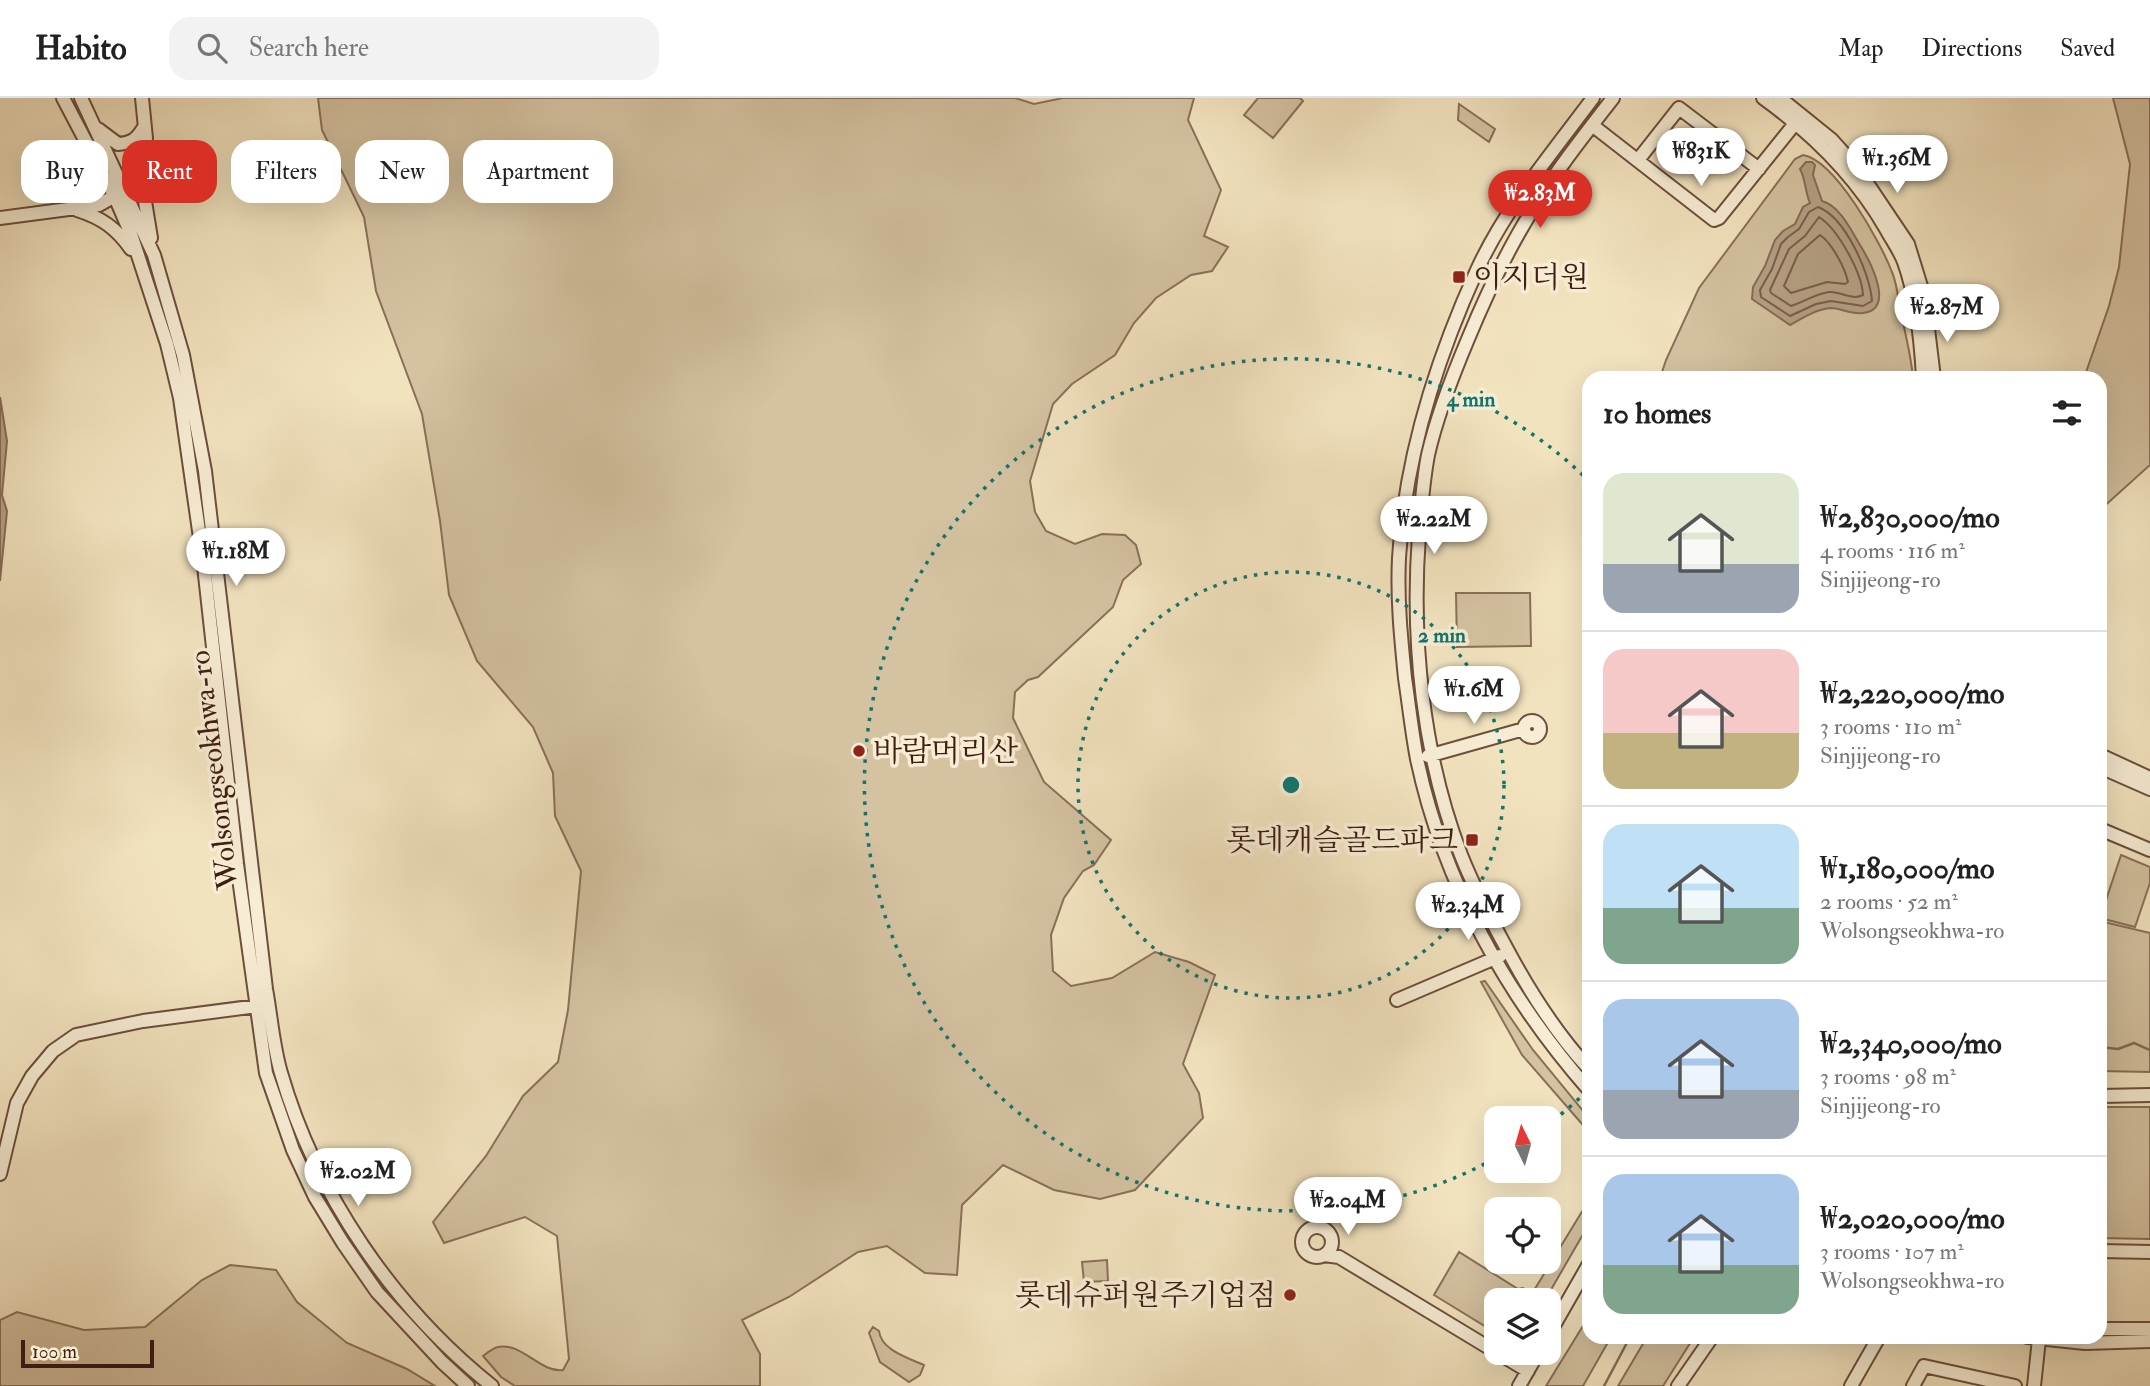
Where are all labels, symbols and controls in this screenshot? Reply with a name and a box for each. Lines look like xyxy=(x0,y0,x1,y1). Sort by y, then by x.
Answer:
search box xyxy=(169,17,659,80)
text: Habito xyxy=(35,28,127,69)
icon: search xyxy=(193,29,231,67)
text: Search here xyxy=(249,32,369,64)
text: Map xyxy=(1838,33,1883,64)
text: Directions xyxy=(1921,33,2022,64)
text: Saved xyxy=(2060,33,2115,64)
pin: ₩831K xyxy=(1652,129,1750,188)
text: ₩831K xyxy=(1672,136,1730,165)
pin: ₩1.36M xyxy=(1840,136,1954,195)
chip: Buy xyxy=(21,140,108,203)
chip: Rent xyxy=(122,140,217,203)
chip: Filters xyxy=(231,140,341,203)
chip: New xyxy=(355,140,449,203)
chip: Apartment xyxy=(463,140,613,203)
text: ₩1.36M xyxy=(1863,143,1931,172)
pin: ₩2.83M xyxy=(1483,170,1597,230)
text: ₩2.83M xyxy=(1504,178,1576,207)
place label: 이지더원 xyxy=(1473,259,1589,296)
marker: 이지더원 xyxy=(1451,269,1467,285)
pin: ₩2.87M xyxy=(1890,285,2004,344)
text: ₩2.87M xyxy=(1910,292,1984,321)
text: 4 min xyxy=(1446,386,1495,413)
icon: filters xyxy=(2048,394,2086,432)
text: 10 homes xyxy=(1603,395,1711,432)
pin: ₩2.22M xyxy=(1377,496,1491,556)
text: ₩2,830,000/mo xyxy=(1820,499,2000,536)
icon: home xyxy=(1659,501,1743,585)
text: ₩2.22M xyxy=(1396,504,1472,533)
pin: ₩1.18M xyxy=(179,528,293,588)
text: ₩1.18M xyxy=(202,536,270,565)
text: 4 rooms · 116 m² xyxy=(1820,536,1965,565)
text: Sinjijeong-ro xyxy=(1820,565,1940,594)
text: 2 min xyxy=(1418,622,1466,649)
street label: Wolsongseokhwa-ro xyxy=(181,648,247,893)
pin: ₩1.6M xyxy=(1425,666,1523,726)
text: ₩1.6M xyxy=(1444,674,1504,703)
text: ₩2,220,000/mo xyxy=(1820,675,2004,712)
icon: home xyxy=(1659,677,1743,761)
text: 3 rooms · 110 m² xyxy=(1820,712,1961,741)
place label: 바람머리산 xyxy=(873,733,1018,770)
text: Sinjijeong-ro xyxy=(1820,741,1940,770)
marker: 바람머리산 xyxy=(851,743,867,759)
centre of rings xyxy=(1279,773,1303,797)
place label: 롯데캐슬골드파크 xyxy=(1226,822,1458,859)
marker: 롯데캐슬골드파크 xyxy=(1464,832,1480,848)
text: ₩1,180,000/mo xyxy=(1820,850,1994,887)
icon: home xyxy=(1659,852,1743,936)
pin: ₩2.34M xyxy=(1411,882,1525,942)
text: 2 rooms · 52 m² xyxy=(1820,887,1958,916)
text: ₩2.34M xyxy=(1431,890,1505,919)
text: Wolsongseokhwa-ro xyxy=(1820,916,2004,945)
text: ₩2,340,000/mo xyxy=(1820,1025,2002,1062)
icon: home xyxy=(1659,1027,1743,1111)
text: 3 rooms · 98 m² xyxy=(1820,1062,1956,1091)
text: Sinjijeong-ro xyxy=(1820,1091,1940,1120)
north arrow xyxy=(1484,1106,1561,1183)
map controls xyxy=(1484,1106,1561,1365)
pin: ₩2.02M xyxy=(301,1148,415,1208)
text: ₩2.02M xyxy=(320,1156,396,1185)
pin: ₩2.04M xyxy=(1291,1178,1405,1237)
text: ₩2.04M xyxy=(1310,1185,1386,1214)
button: locate xyxy=(1484,1197,1561,1274)
text: ₩2,020,000/mo xyxy=(1820,1200,2005,1237)
icon: home xyxy=(1659,1202,1743,1286)
text: 3 rooms · 107 m² xyxy=(1820,1237,1964,1266)
text: Wolsongseokhwa-ro xyxy=(1820,1266,2004,1295)
place label: 롯데슈퍼원주기업점 xyxy=(1015,1277,1276,1314)
marker: 롯데슈퍼원주기업점 xyxy=(1282,1287,1298,1303)
button: layers xyxy=(1484,1288,1561,1365)
scale bar xyxy=(21,1337,154,1369)
text: 100 m xyxy=(32,1340,77,1364)

